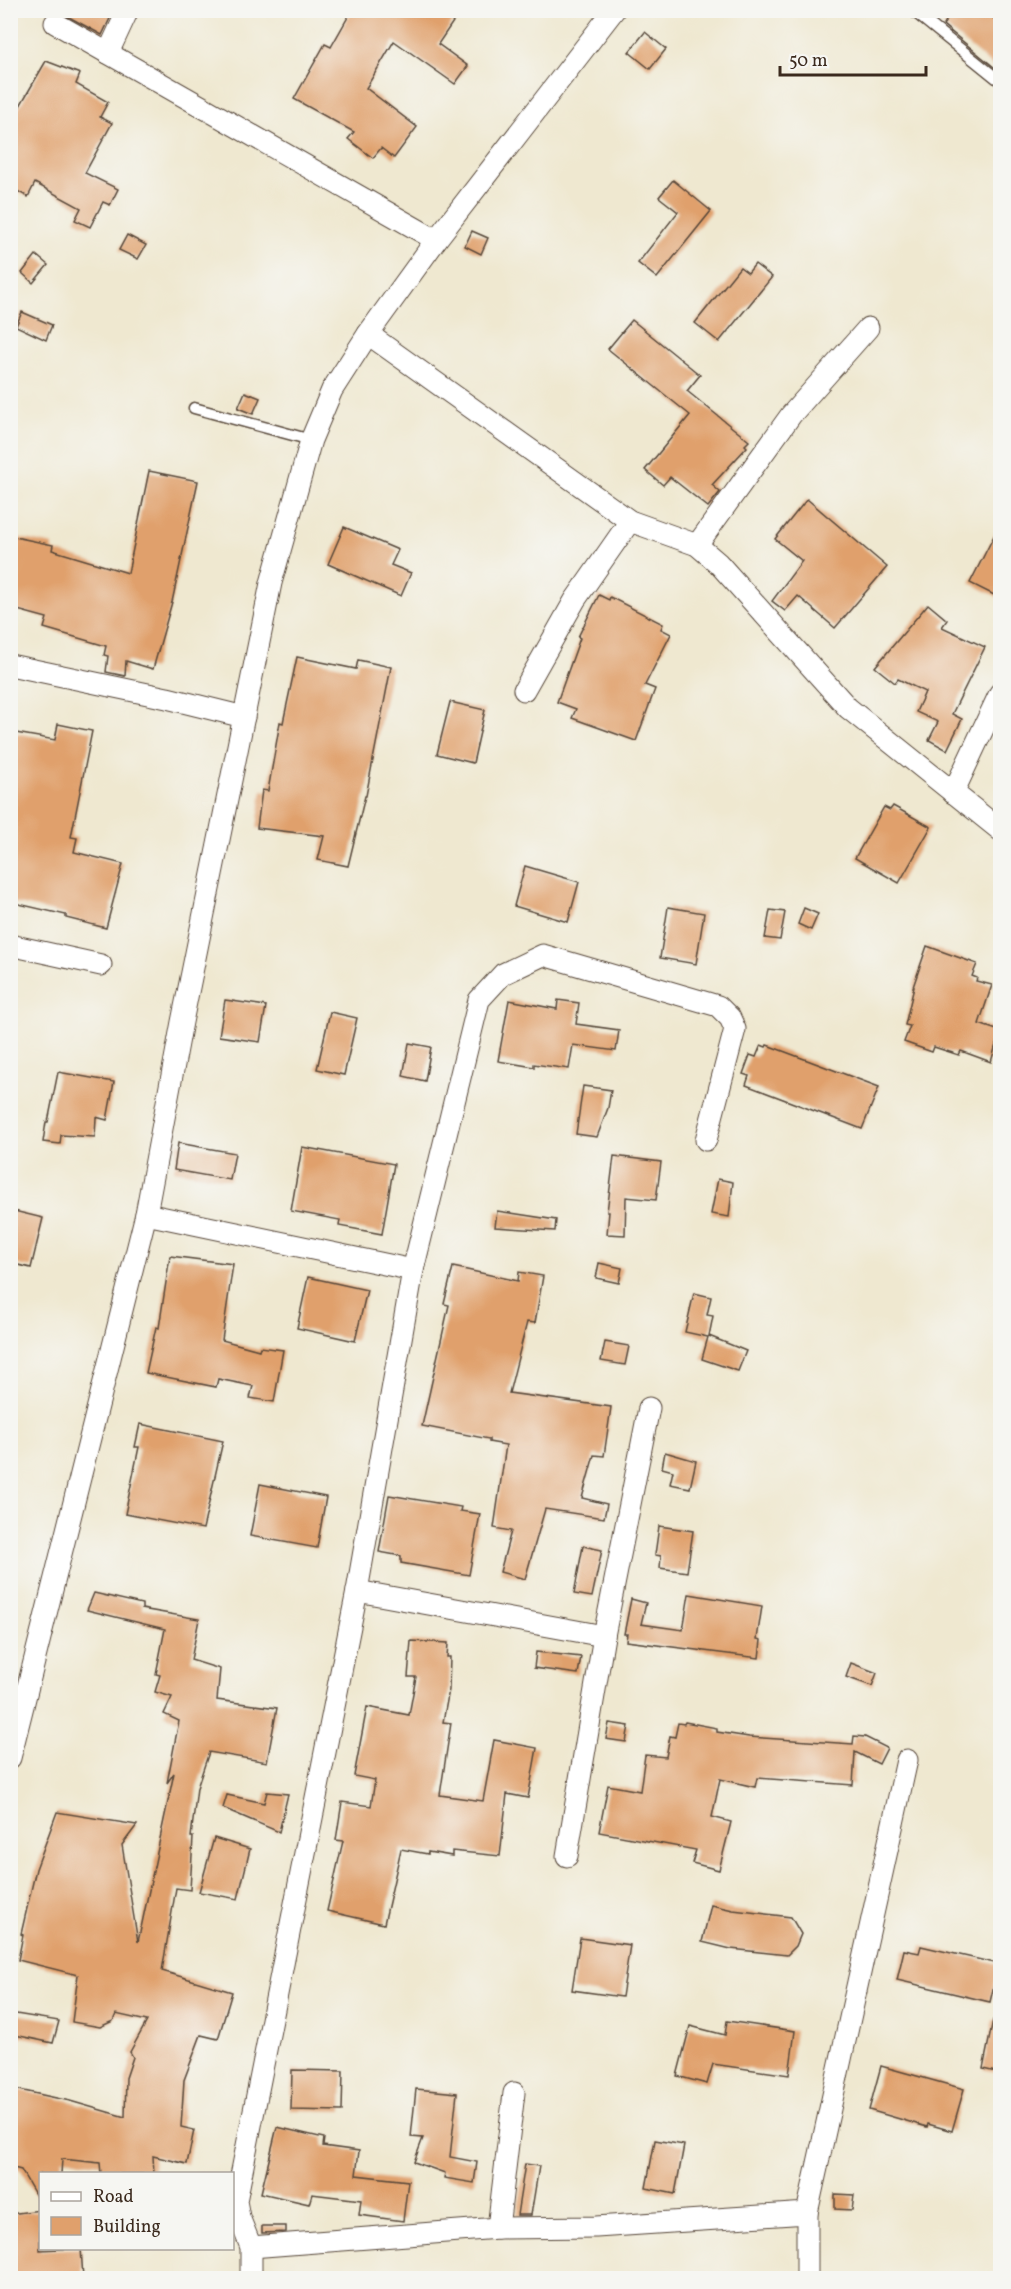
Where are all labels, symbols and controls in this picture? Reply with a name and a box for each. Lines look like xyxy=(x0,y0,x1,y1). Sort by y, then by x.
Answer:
scale bar xyxy=(780,39,926,77)
text: 50 m xyxy=(789,49,828,74)
legend xyxy=(39,2172,234,2250)
text: Road xyxy=(93,2185,134,2210)
text: Building xyxy=(93,2215,161,2240)

